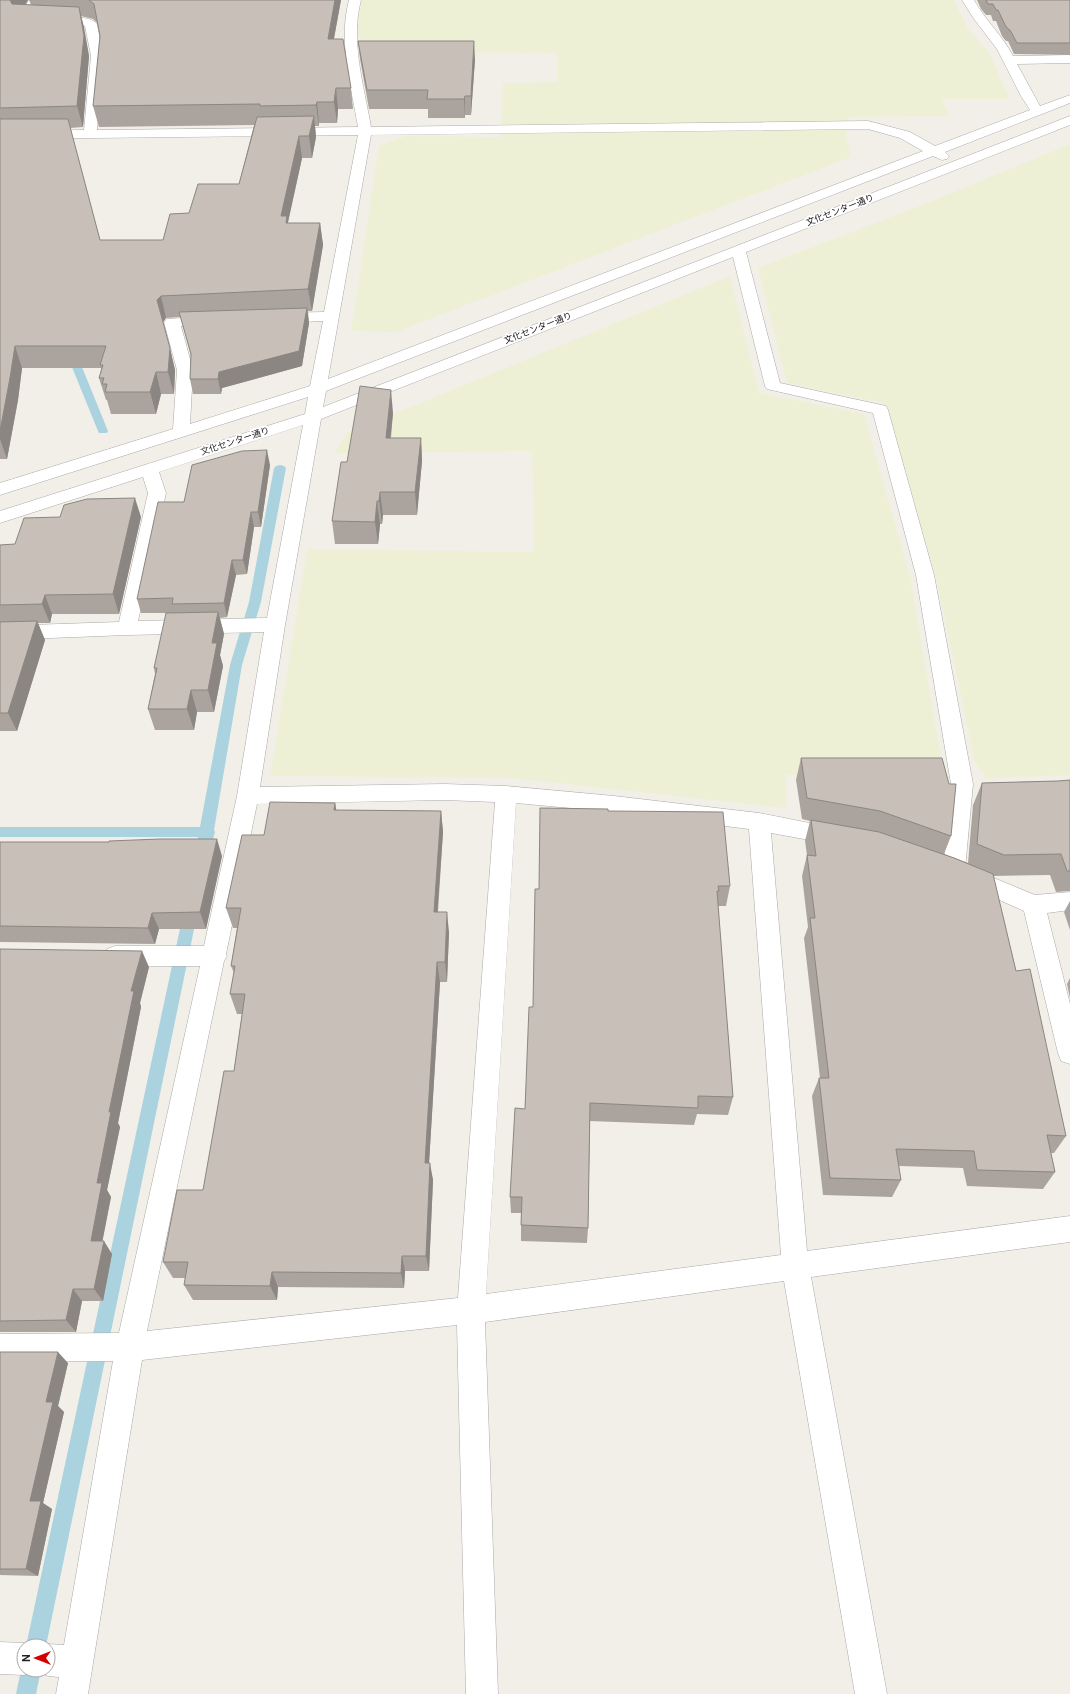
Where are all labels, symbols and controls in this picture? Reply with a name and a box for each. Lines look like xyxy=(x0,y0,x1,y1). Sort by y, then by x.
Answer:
street label: 文化センター通り xyxy=(805,192,875,228)
street label: 文化センター通り xyxy=(503,310,573,346)
street label: 文化センター通り xyxy=(199,425,271,457)
north arrow xyxy=(16,1638,56,1678)
text: N xyxy=(20,1654,33,1662)

